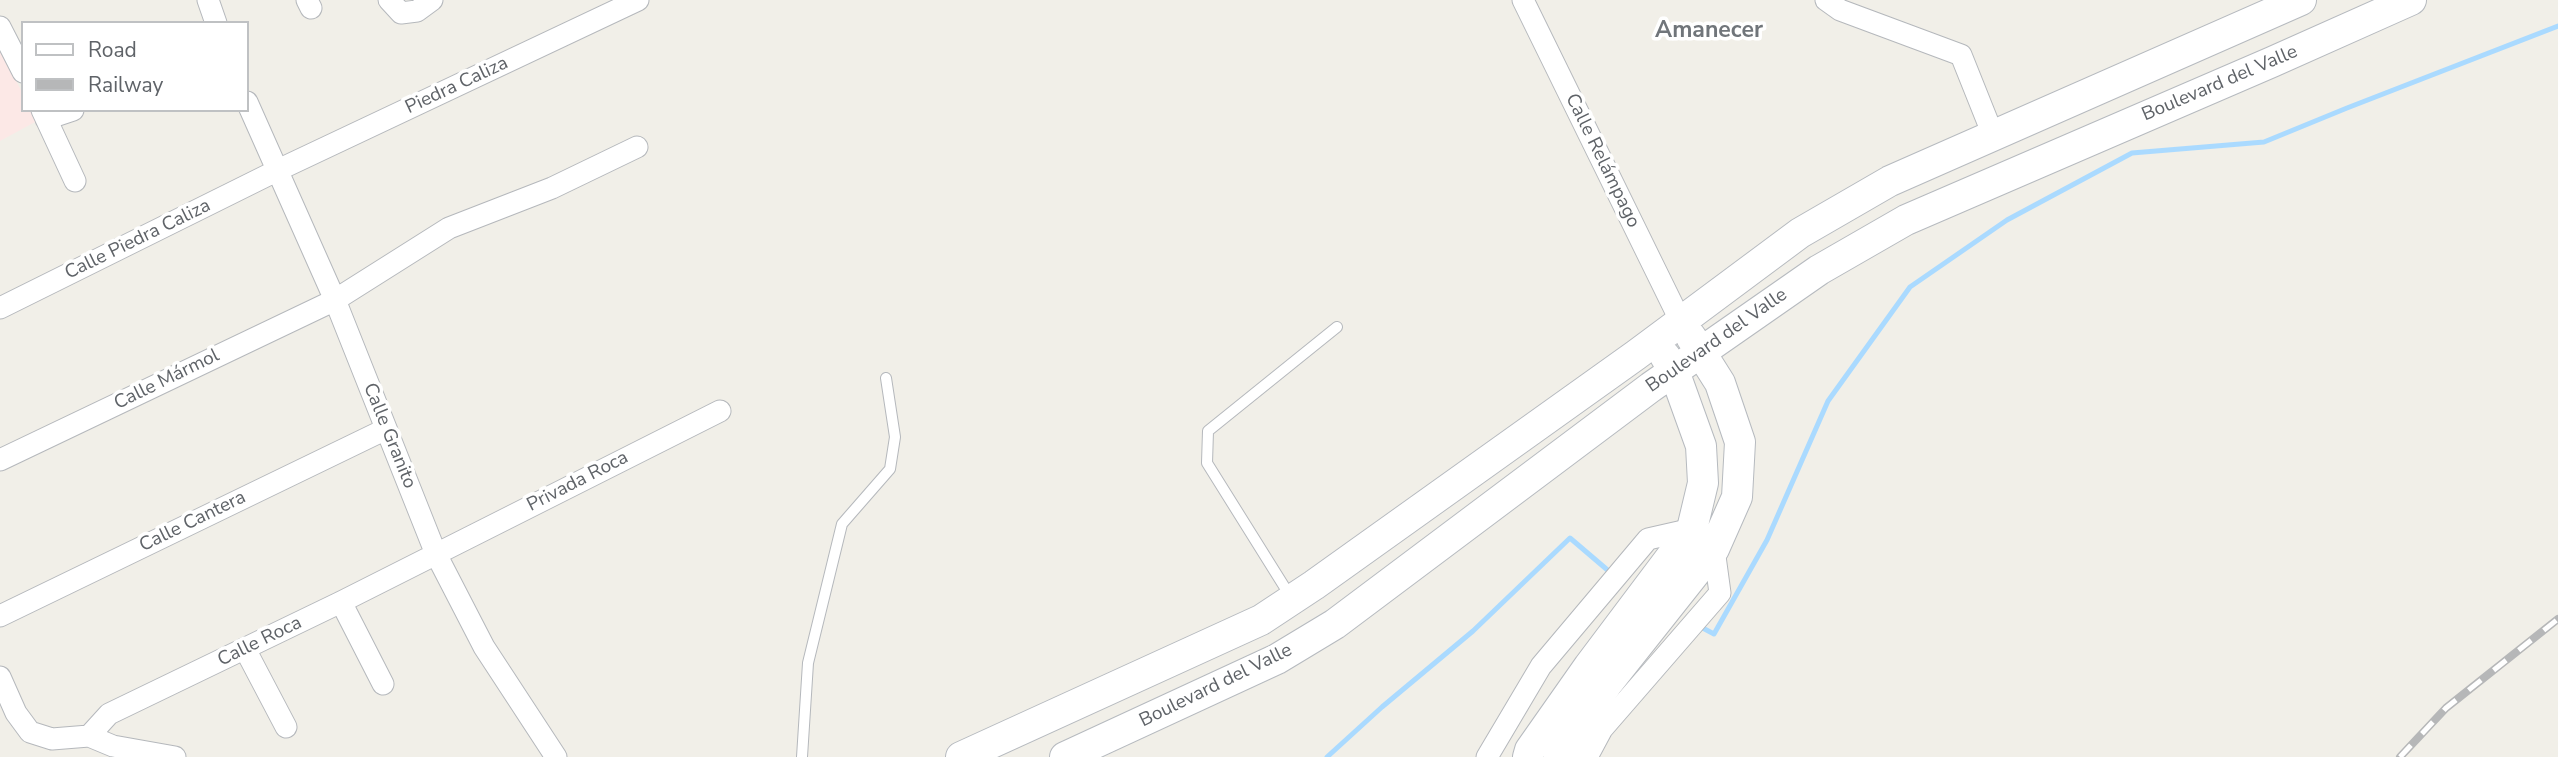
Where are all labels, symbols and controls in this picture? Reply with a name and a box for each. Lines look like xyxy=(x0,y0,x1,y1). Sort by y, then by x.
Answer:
district label: Amanecer xyxy=(1655,17,1763,45)
legend xyxy=(21,21,248,112)
text: Road xyxy=(88,36,137,64)
street label: Boulevard del Valle xyxy=(2139,41,2301,127)
street label: Piedra Caliza xyxy=(402,52,512,120)
text: Railway xyxy=(88,71,163,99)
street label: Calle Relámpago xyxy=(1560,90,1644,232)
street label: Calle Piedra Caliza xyxy=(61,195,215,285)
street label: Boulevard del Valle xyxy=(1642,284,1792,398)
street label: Calle Mármol xyxy=(111,345,223,415)
street label: Calle Granito xyxy=(358,380,420,492)
street label: Privada Roca xyxy=(524,447,632,517)
street label: Calle Cantera xyxy=(136,486,250,558)
street label: Calle Roca xyxy=(214,612,306,672)
street label: Boulevard del Valle xyxy=(1136,639,1296,733)

